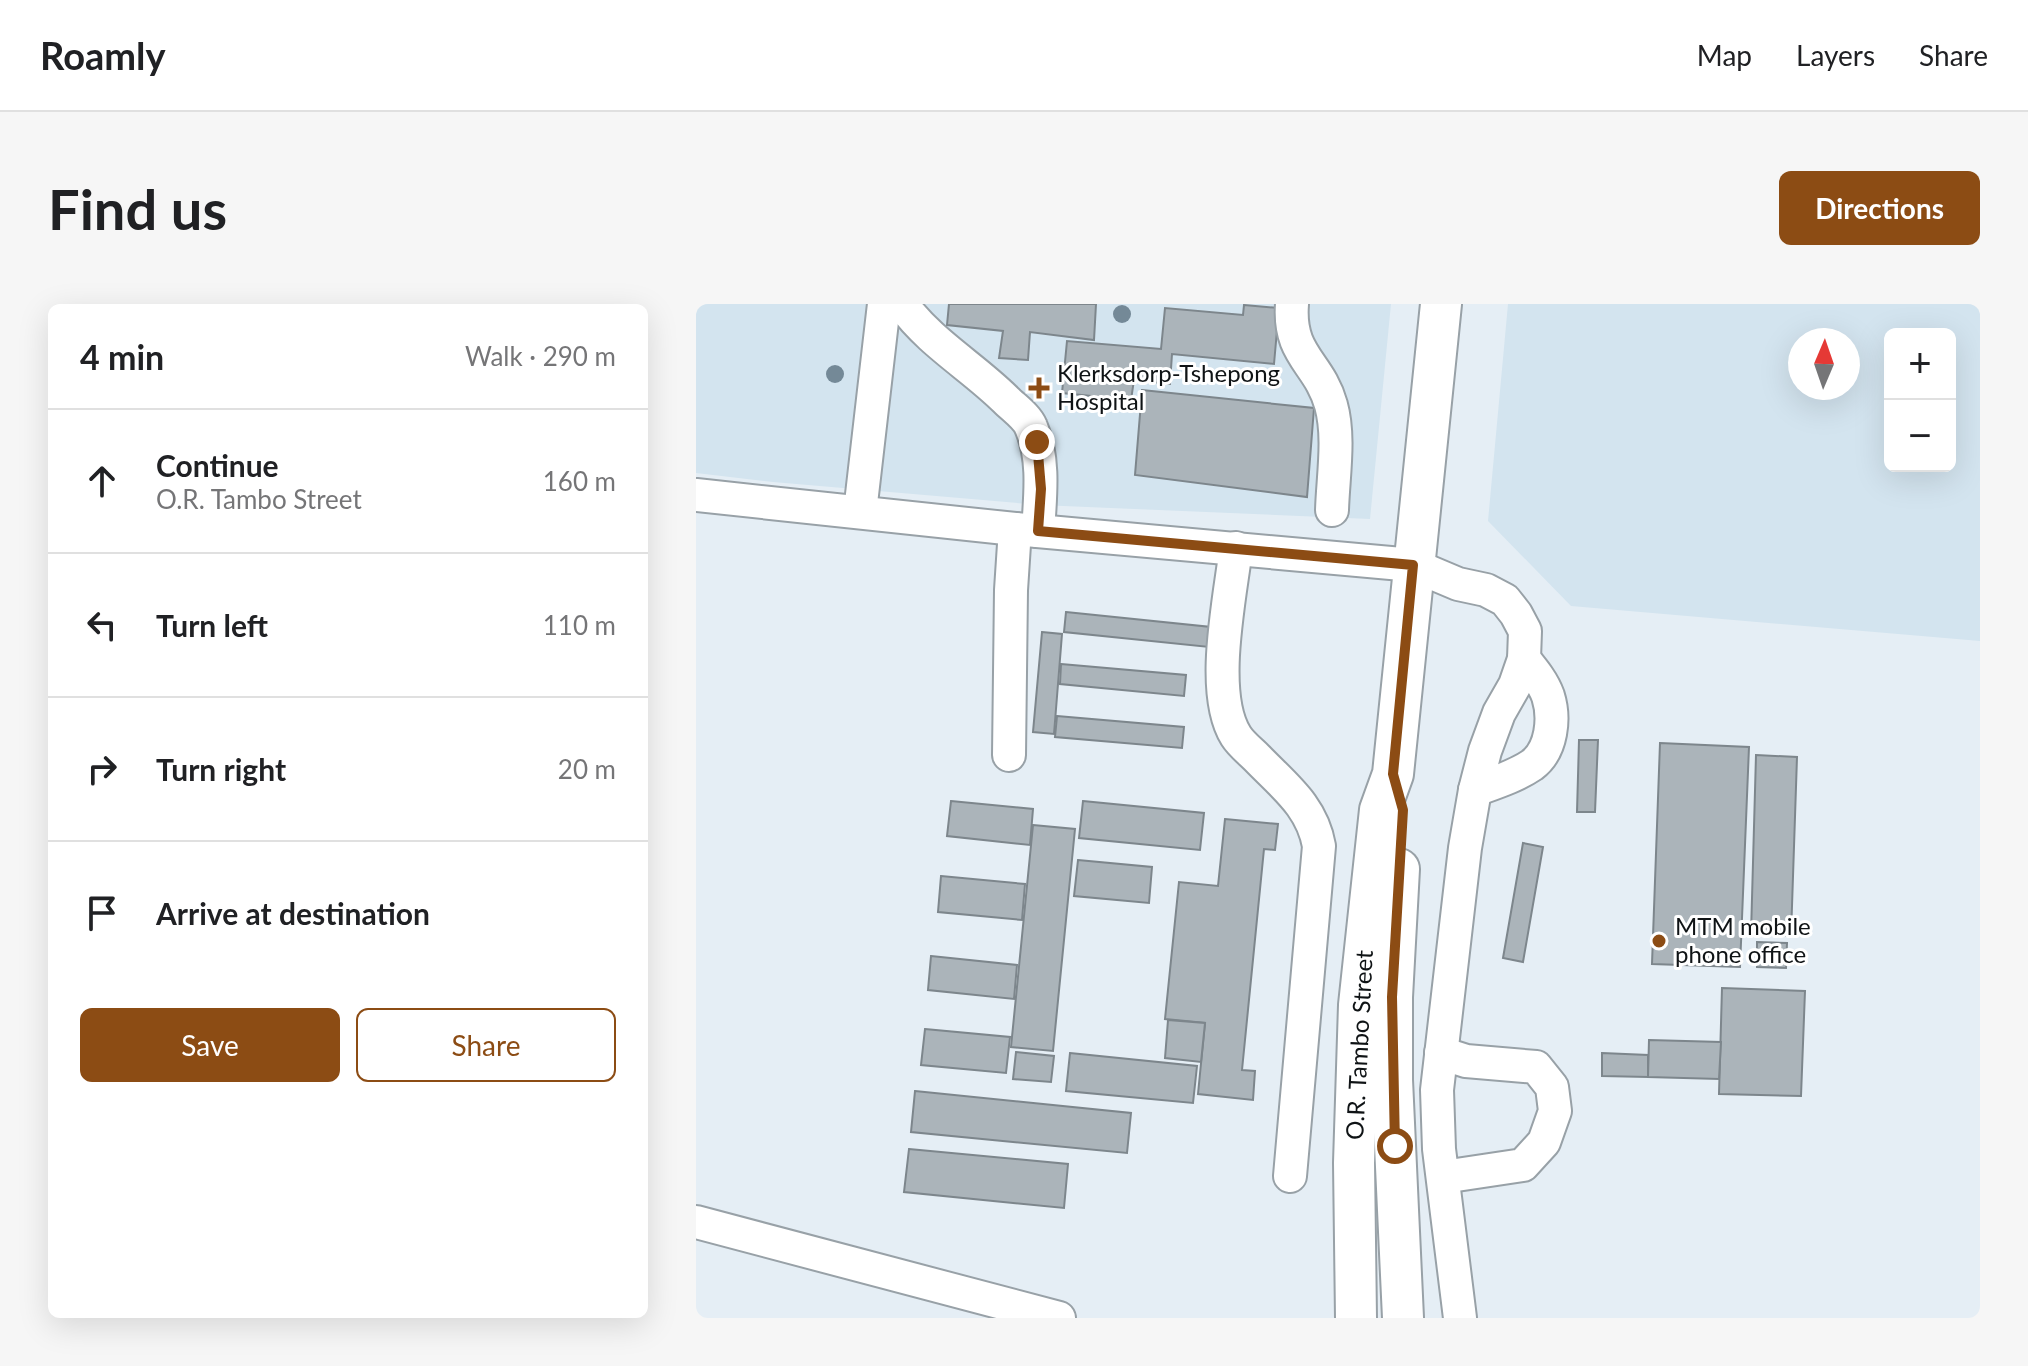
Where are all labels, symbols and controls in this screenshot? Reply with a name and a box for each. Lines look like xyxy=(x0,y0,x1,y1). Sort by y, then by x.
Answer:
text: Roamly xyxy=(40,32,166,78)
text: Map xyxy=(1697,38,1752,72)
text: Layers xyxy=(1796,38,1875,72)
text: Share xyxy=(1919,38,1988,72)
button: Directions xyxy=(1779,171,1980,245)
text: Find us xyxy=(48,175,227,242)
north arrow xyxy=(1788,328,1860,400)
map controls xyxy=(1884,328,1956,472)
button: + xyxy=(1884,328,1956,400)
text: 4 min xyxy=(80,336,164,377)
text: Walk · 290 m xyxy=(465,340,616,372)
place label: Klerksdorp-Tshepong Hospital xyxy=(1057,358,1280,415)
marker: Klerksdorp-Tshepong Hospital xyxy=(1028,377,1050,399)
button: − xyxy=(1884,400,1956,472)
route end xyxy=(1019,424,1055,460)
text: Continue xyxy=(156,447,279,483)
icon: ahead xyxy=(80,459,124,503)
text: 160 m xyxy=(543,465,616,497)
text: O.R. Tambo Street xyxy=(156,483,362,515)
icon: left xyxy=(80,603,124,647)
text: Turn left xyxy=(156,607,268,643)
text: 110 m xyxy=(543,609,616,641)
icon: right xyxy=(80,747,124,791)
text: Turn right xyxy=(156,751,286,787)
text: 20 m xyxy=(558,753,616,785)
icon: arrive xyxy=(80,891,124,935)
text: Arrive at destination xyxy=(156,895,430,931)
place label: MTM mobile phone office xyxy=(1675,911,1811,968)
marker: MTM mobile phone office xyxy=(1650,932,1668,950)
street label: O.R. Tambo Street xyxy=(1339,949,1378,1141)
button: Save xyxy=(80,1008,340,1082)
button: Share xyxy=(356,1008,616,1082)
route start xyxy=(1377,1128,1413,1164)

